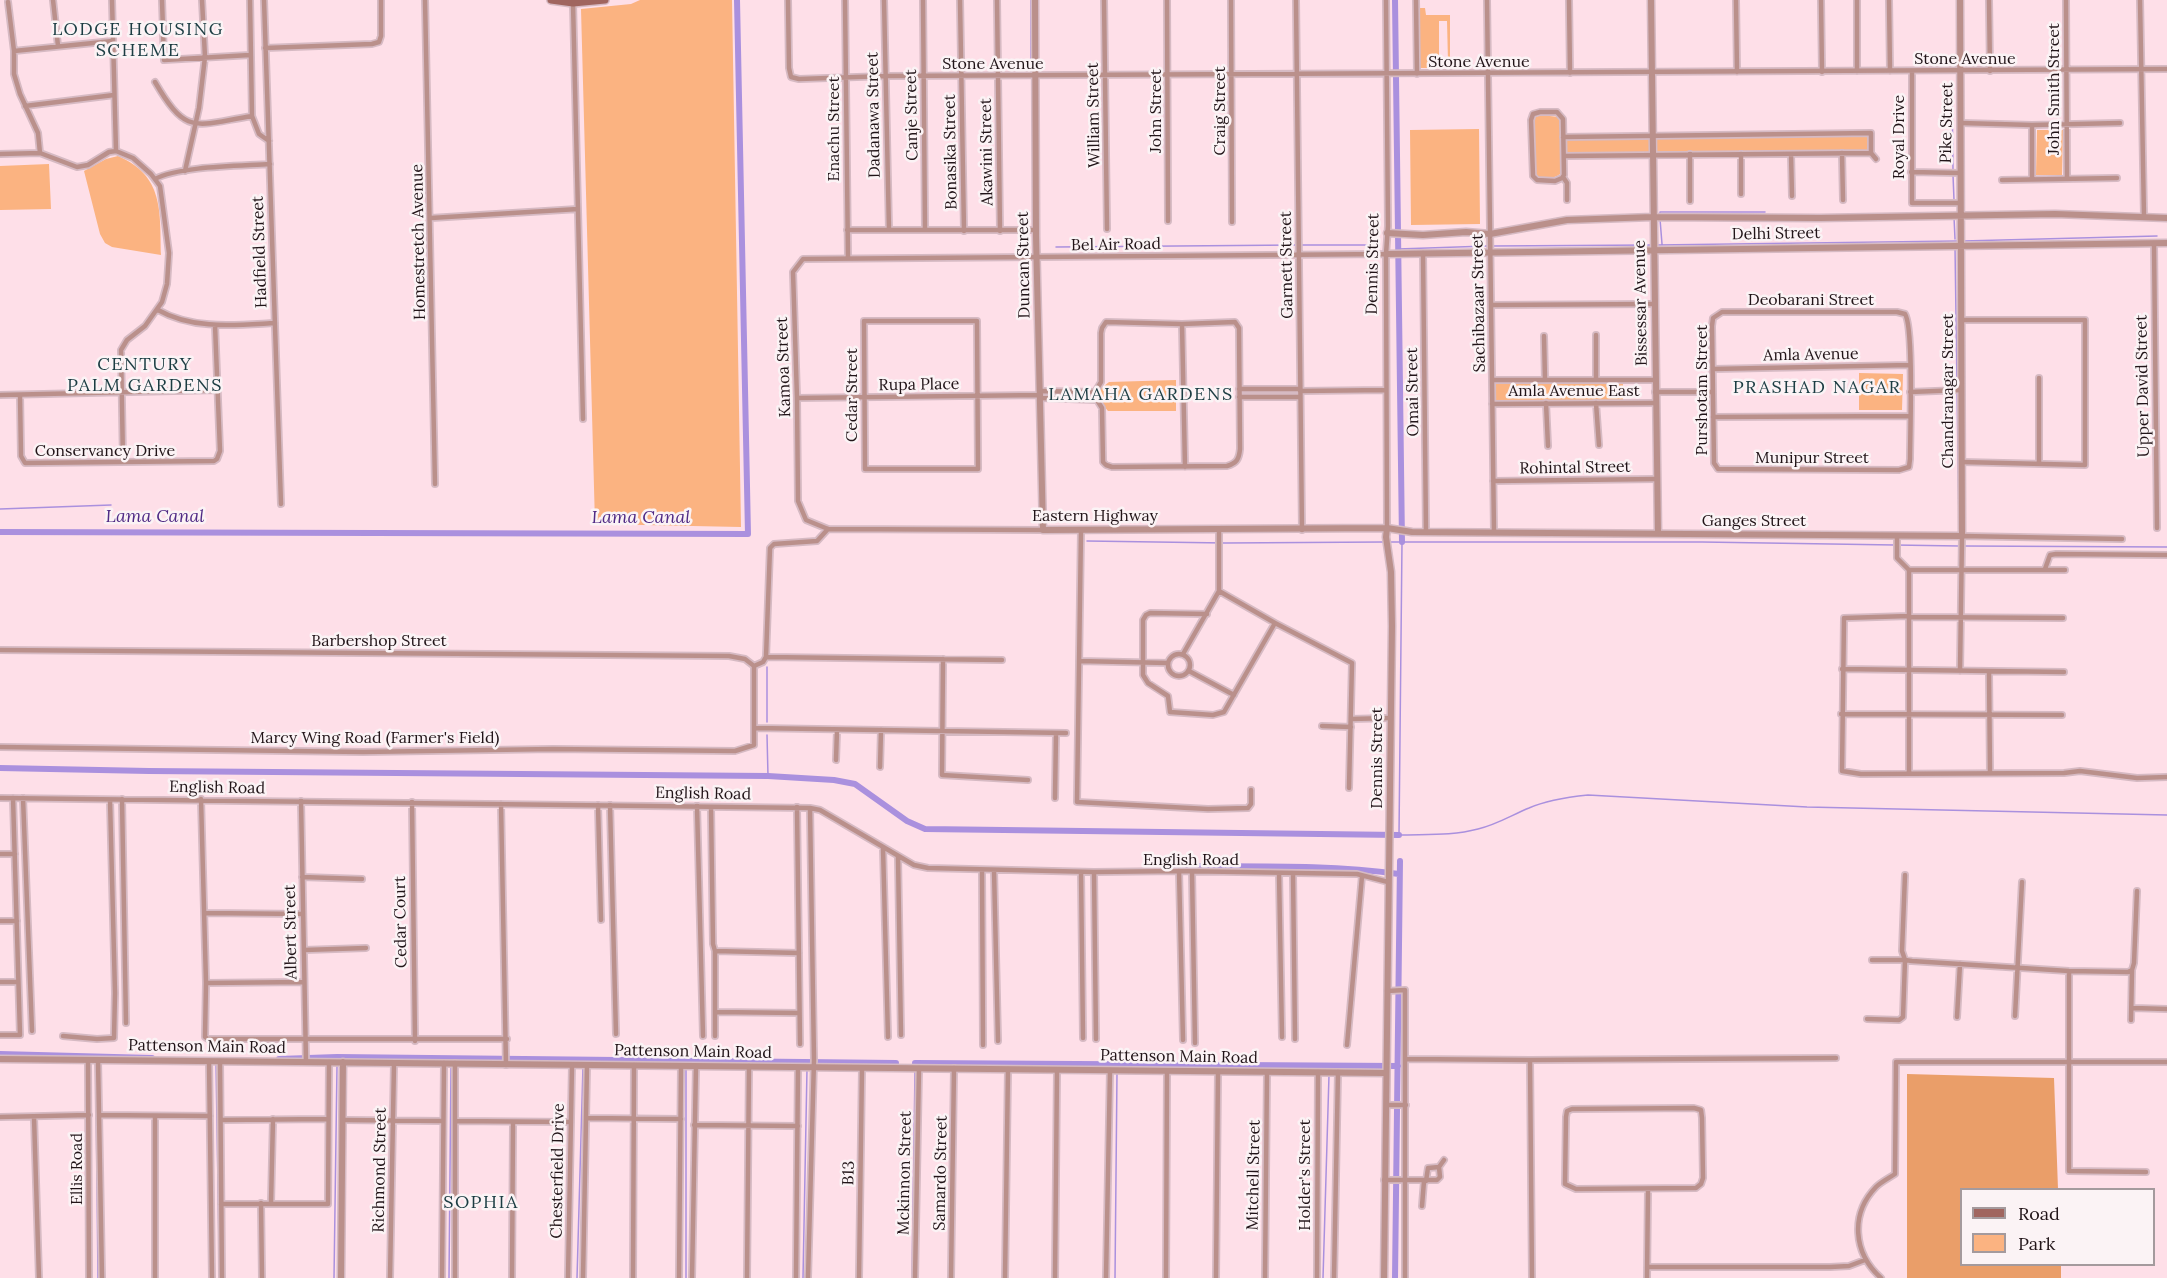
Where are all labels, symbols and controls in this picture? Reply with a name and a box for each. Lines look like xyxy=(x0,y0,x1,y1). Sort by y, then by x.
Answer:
district label: LODGE HOUSING SCHEME xyxy=(52,19,224,62)
street label: John Smith Street xyxy=(2044,23,2064,155)
street label: Stone Avenue xyxy=(1914,49,2016,69)
street label: Dadanawa Street xyxy=(863,52,885,178)
street label: Stone Avenue xyxy=(1428,52,1530,72)
street label: Stone Avenue xyxy=(942,54,1044,74)
street label: William Street xyxy=(1083,62,1105,168)
street label: Craig Street xyxy=(1210,66,1230,156)
street label: Canje Street xyxy=(902,69,922,161)
street label: John Street xyxy=(1146,69,1166,153)
street label: Enachu Street xyxy=(824,76,844,182)
street label: Pike Street xyxy=(1937,82,1957,164)
street label: Bonasika Street xyxy=(940,94,962,210)
street label: Royal Drive xyxy=(1889,95,1909,179)
street label: Akawini Street xyxy=(976,98,998,206)
street label: Homestretch Avenue xyxy=(408,164,430,320)
street label: Hadfield Street xyxy=(248,196,272,308)
street label: Duncan Street xyxy=(1013,211,1035,319)
street label: Garnett Street xyxy=(1276,211,1298,319)
street label: Dennis Street xyxy=(1363,213,1383,315)
street label: Delhi Street xyxy=(1732,224,1820,244)
street label: Sachibazaar Street xyxy=(1468,234,1490,372)
street label: Bel Air Road xyxy=(1071,235,1161,255)
street label: Bissessar Avenue xyxy=(1630,240,1652,366)
street label: Deobarani Street xyxy=(1748,290,1874,310)
street label: Chandranagar Street xyxy=(1938,314,1958,468)
street label: Upper David Street xyxy=(2132,315,2154,457)
street label: Kamoa Street xyxy=(773,316,795,418)
street label: Purshotam Street xyxy=(1692,325,1712,455)
street label: Amla Avenue xyxy=(1763,345,1859,365)
street label: Omai Street xyxy=(1403,347,1423,437)
street label: Cedar Street xyxy=(842,348,862,442)
district label: CENTURY PALM GARDENS xyxy=(67,354,223,397)
street label: Rupa Place xyxy=(878,375,960,395)
district label: PRASHAD NAGAR xyxy=(1733,377,1901,399)
street label: Amla Avenue East xyxy=(1508,381,1640,401)
district label: LAMAHA GARDENS xyxy=(1048,384,1234,406)
street label: Conservancy Drive xyxy=(35,441,175,461)
street label: Munipur Street xyxy=(1755,448,1869,468)
street label: Rohintal Street xyxy=(1519,457,1631,479)
water label: Lama Canal xyxy=(106,506,204,528)
street label: Eastern Highway xyxy=(1032,506,1158,526)
water label: Lama Canal xyxy=(592,507,690,529)
street label: Ganges Street xyxy=(1702,511,1806,531)
street label: Barbershop Street xyxy=(311,631,447,651)
street label: Dennis Street xyxy=(1367,707,1387,809)
street label: Marcy Wing Road (Farmer's Field) xyxy=(251,728,499,748)
street label: English Road xyxy=(169,778,265,798)
street label: English Road xyxy=(655,784,751,804)
street label: English Road xyxy=(1143,850,1239,870)
street label: Cedar Court xyxy=(391,876,411,968)
street label: Albert Street xyxy=(281,884,301,980)
street label: Pattenson Main Road xyxy=(128,1036,286,1058)
street label: Pattenson Main Road xyxy=(614,1041,772,1063)
street label: Pattenson Main Road xyxy=(1100,1046,1258,1068)
street label: Chesterfield Drive xyxy=(547,1103,569,1239)
street label: Richmond Street xyxy=(369,1107,391,1233)
street label: Mckinnon Street xyxy=(894,1111,916,1235)
street label: Samardo Street xyxy=(930,1115,952,1231)
street label: Holder's Street xyxy=(1295,1119,1315,1231)
street label: Mitchell Street xyxy=(1243,1120,1265,1230)
street label: Ellis Road xyxy=(67,1133,87,1205)
street label: B13 xyxy=(839,1160,859,1186)
legend xyxy=(1960,1188,2155,1266)
district label: SOPHIA xyxy=(443,1192,519,1214)
text: Road xyxy=(2018,1202,2060,1225)
text: Park xyxy=(2018,1232,2055,1255)

